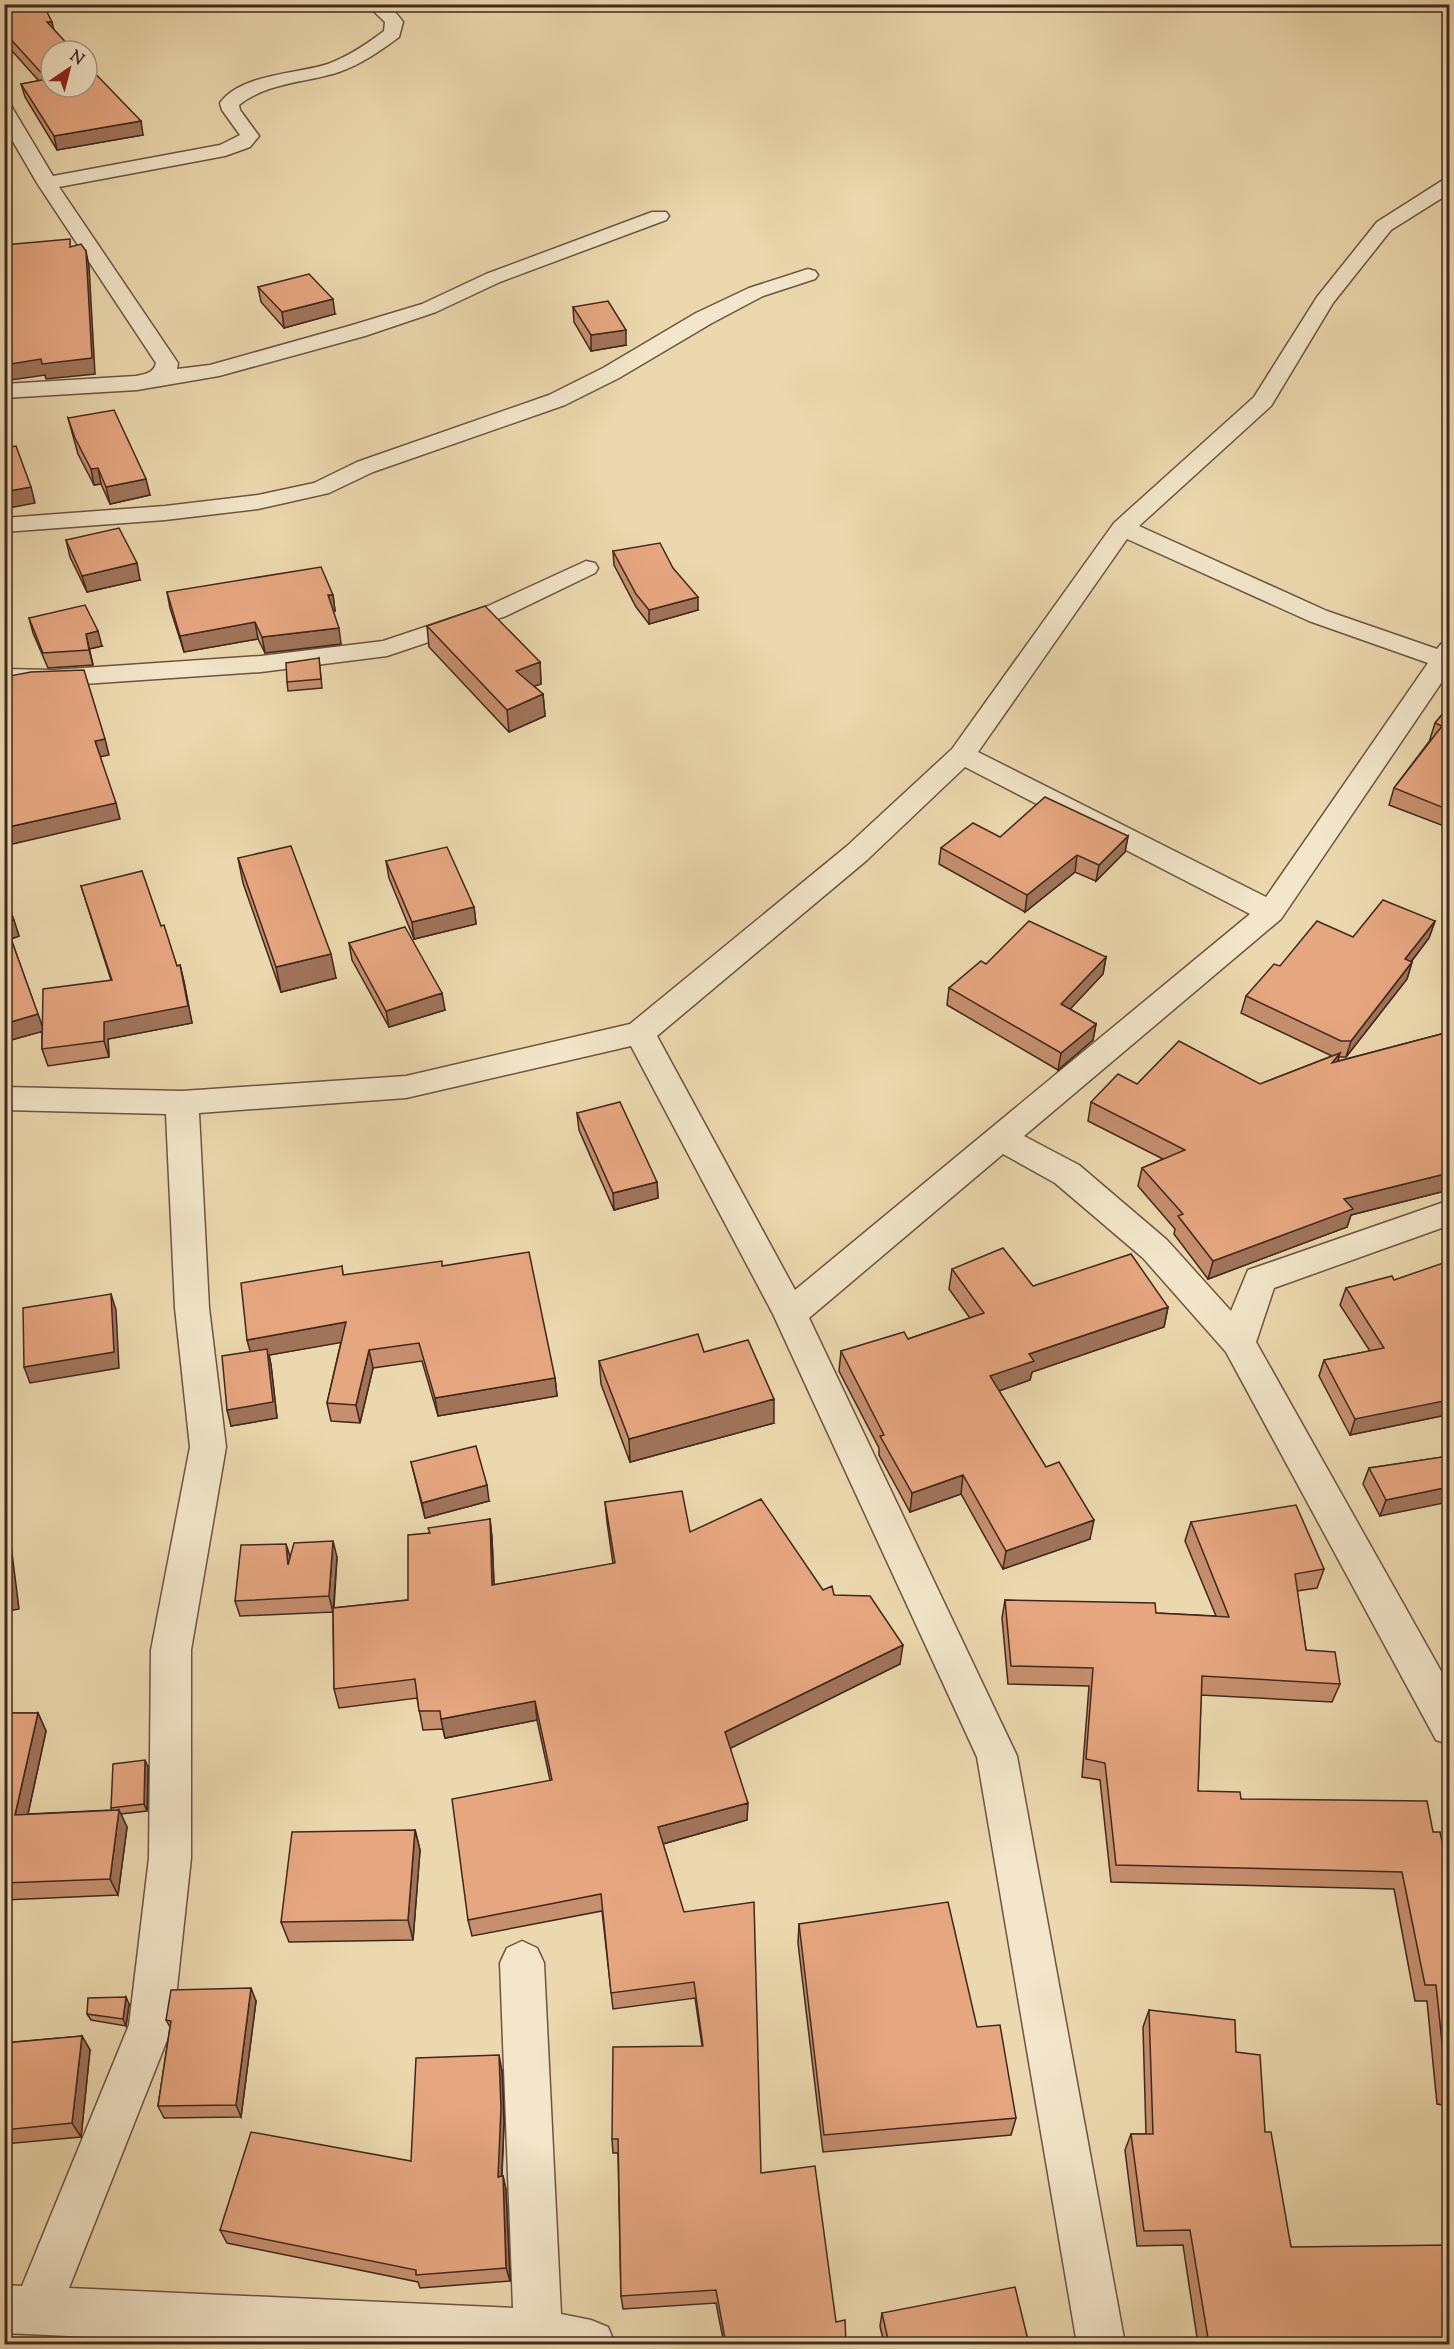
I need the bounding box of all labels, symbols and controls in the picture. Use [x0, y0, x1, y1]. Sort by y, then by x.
north arrow [39, 39, 99, 99]
text: N [64, 46, 88, 72]

